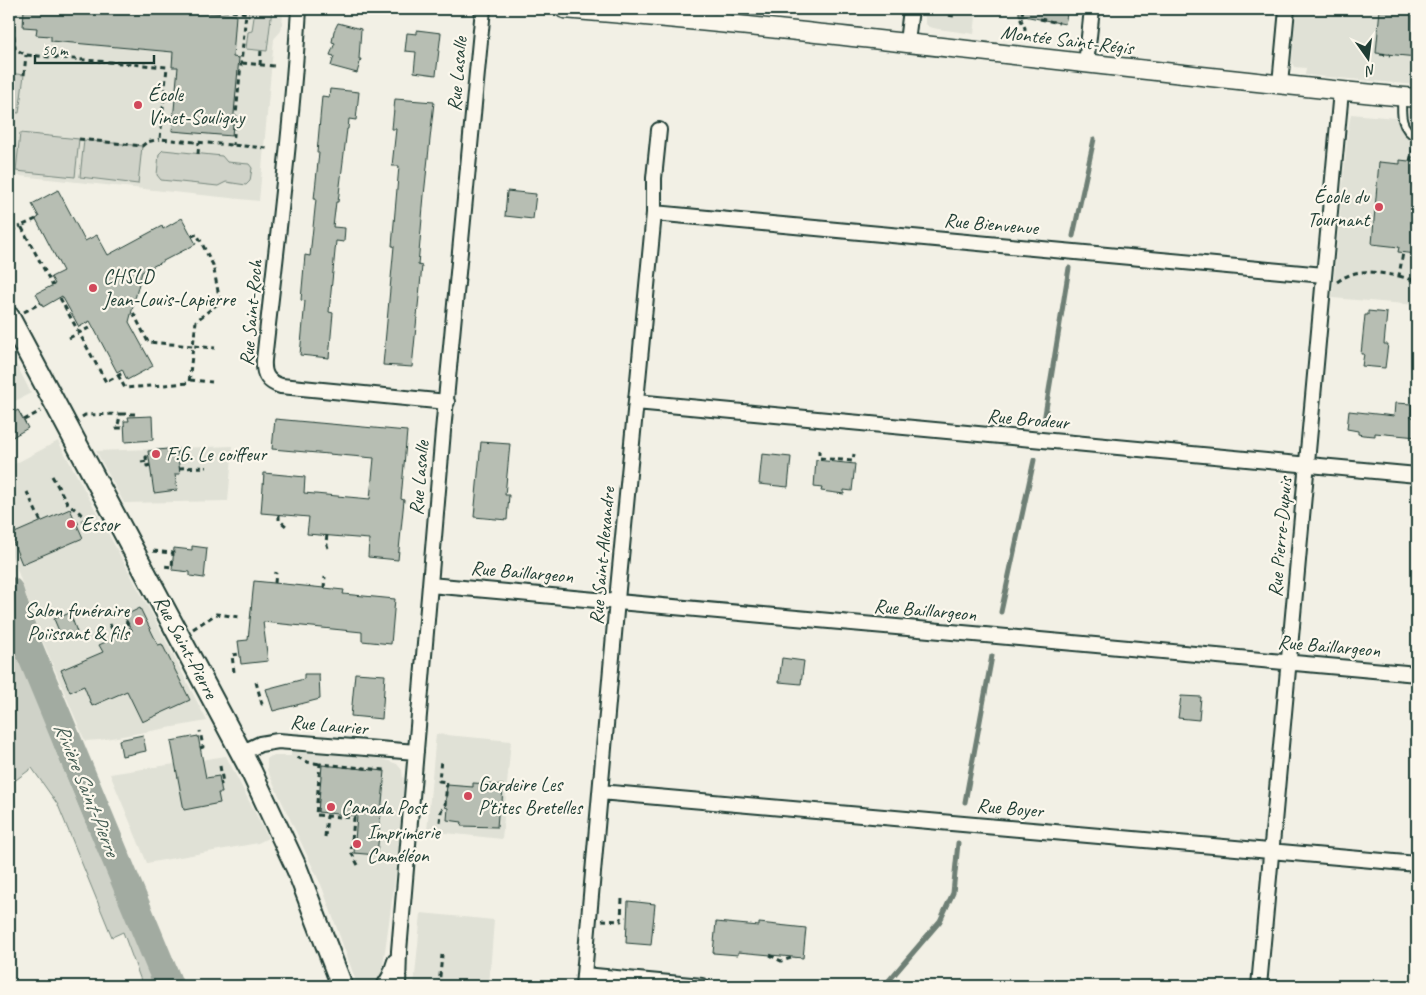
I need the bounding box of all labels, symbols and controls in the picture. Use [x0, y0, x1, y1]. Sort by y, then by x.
street label: Montée Saint-Régis [999, 19, 1137, 61]
scale bar [35, 32, 154, 64]
north arrow [1344, 32, 1394, 82]
street label: Rue Lasalle [441, 34, 473, 112]
text: 50 m [42, 41, 69, 60]
text: N [1363, 61, 1377, 80]
place label: École Vinet-Souligny [148, 82, 246, 130]
marker: École Vinet-Souligny [132, 99, 144, 111]
place label: École du Tournant [1307, 184, 1371, 232]
marker: École du Tournant [1373, 201, 1385, 213]
street label: Rue Bienvenue [943, 207, 1041, 241]
street label: Rue Saint-Roch [234, 258, 268, 367]
place label: CHSLD Jean-Louis-Lapierre [102, 264, 236, 312]
marker: CHSLD Jean-Louis-Lapierre [87, 282, 99, 294]
street label: Rue Brodeur [986, 403, 1072, 435]
street label: Rue Lasalle [403, 438, 435, 516]
place label: F.G. Le coiffeur [166, 442, 268, 467]
marker: F.G. Le coiffeur [150, 448, 162, 460]
street label: Rue Pierre-Dupuis [1262, 474, 1298, 598]
street label: Rue Saint-Alexandre [584, 485, 621, 626]
place label: Essor [81, 512, 121, 537]
marker: Essor [65, 518, 77, 530]
street label: Rue Baillargeon [470, 555, 575, 589]
street label: Rue Saint-Pierre [148, 591, 224, 704]
street label: Rue Baillargeon [873, 593, 978, 627]
place label: Salon funéraire Poiissant & fils [24, 598, 131, 646]
marker: Salon funéraire Poiissant & fils [133, 615, 145, 627]
street label: Rue Baillargeon [1277, 629, 1382, 663]
street label: Rue Laurier [289, 709, 371, 741]
water label: Rivière Saint-Pierre [49, 719, 127, 862]
place label: Gardeire Les P'tites Bretelles [478, 772, 584, 820]
marker: Gardeire Les P'tites Bretelles [462, 790, 474, 802]
street label: Rue Boyer [976, 793, 1046, 824]
place label: Canada Post [341, 795, 429, 820]
marker: Canada Post [325, 801, 337, 813]
place label: Imprimerie Caméléon [367, 820, 441, 868]
marker: Imprimerie Caméléon [351, 838, 363, 850]

